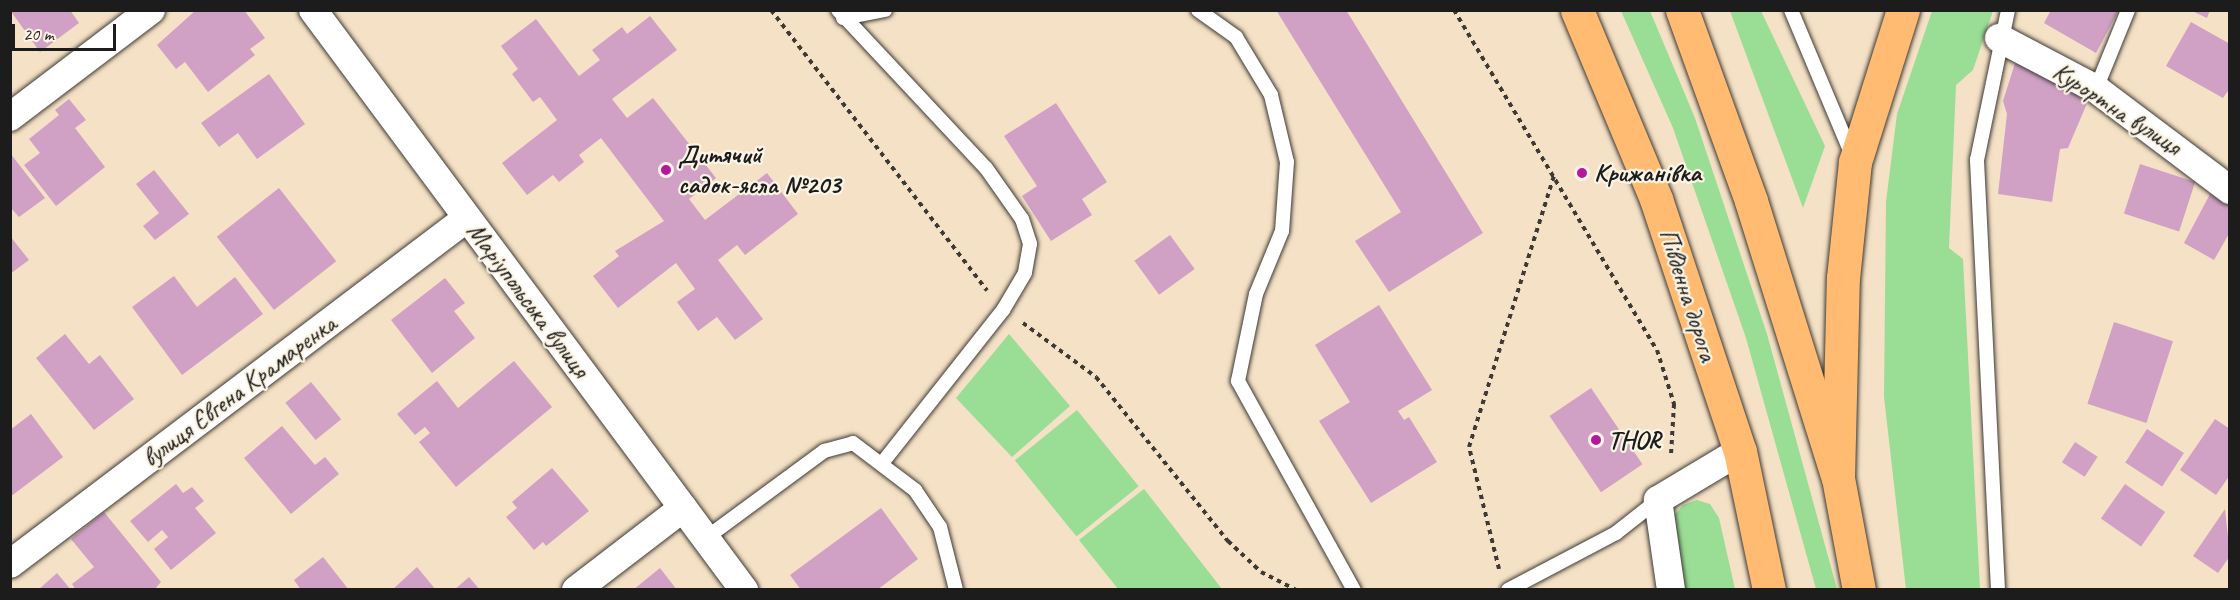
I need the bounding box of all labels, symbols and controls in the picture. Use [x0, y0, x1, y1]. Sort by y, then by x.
scale bar [15, 12, 118, 50]
text: 20 m [23, 23, 54, 45]
street label: Курортна вулиця [2047, 56, 2187, 162]
place label: Дитячий садок-ясла №203 [678, 139, 841, 200]
place label: Крижанівка [1594, 157, 1701, 189]
marker: Дитячий садок-ясла №203 [659, 163, 673, 177]
marker: Крижанівка [1575, 166, 1589, 180]
street label: Маріупольська вулиця [460, 216, 596, 384]
street label: Південна дорога [1652, 224, 1724, 366]
street label: вулиця Євгена Крамаренка [136, 308, 342, 474]
place label: THOR [1608, 424, 1661, 456]
marker: THOR [1589, 433, 1603, 447]

